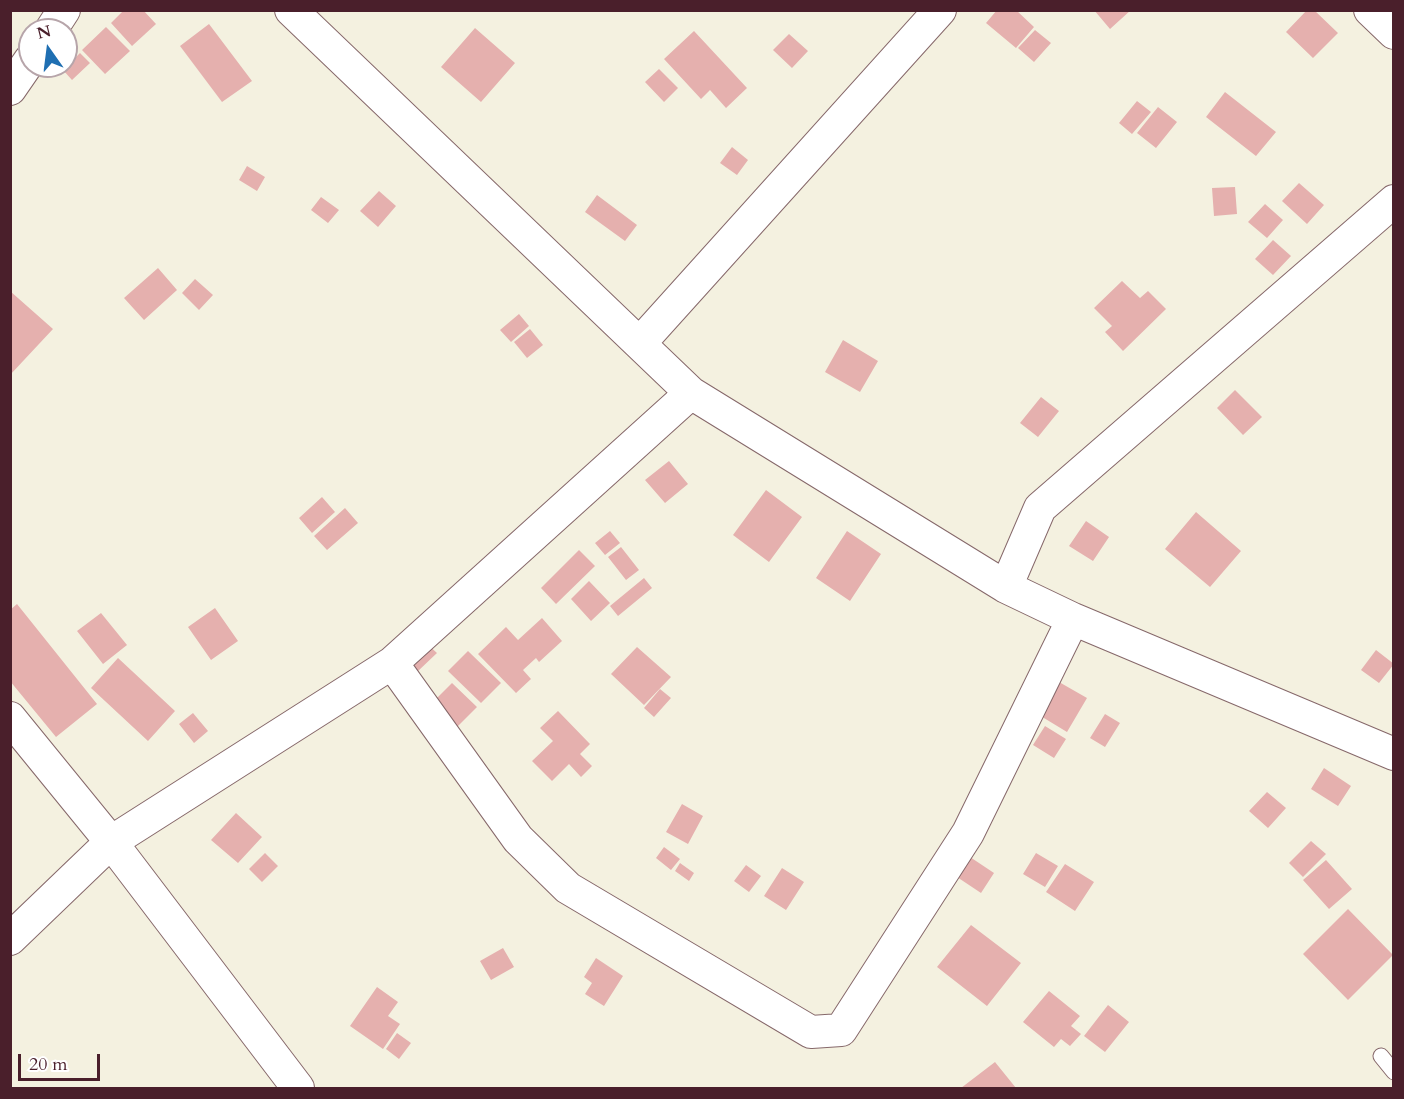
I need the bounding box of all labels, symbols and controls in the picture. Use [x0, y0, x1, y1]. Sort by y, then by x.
north arrow [18, 18, 78, 78]
text: N [35, 20, 54, 45]
scale bar [21, 1042, 104, 1080]
text: 20 m [29, 1052, 68, 1077]

